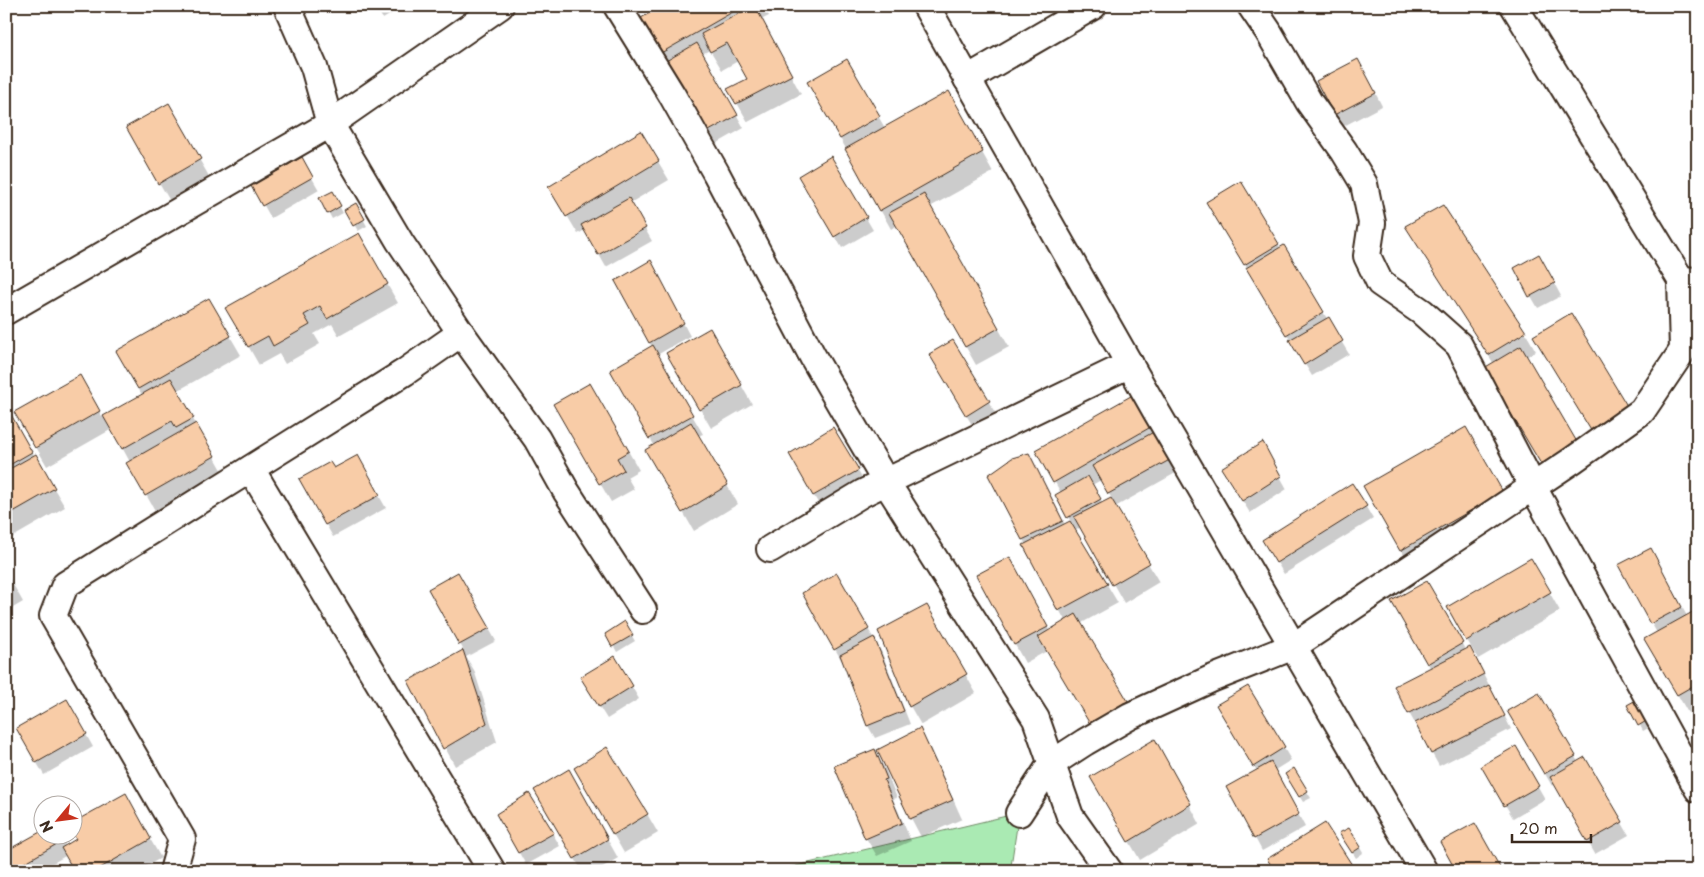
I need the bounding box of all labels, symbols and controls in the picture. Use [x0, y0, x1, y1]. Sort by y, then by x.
north arrow [32, 794, 82, 844]
scale bar [1512, 812, 1590, 844]
text: 20 m [1519, 816, 1558, 839]
text: N [34, 817, 58, 836]

